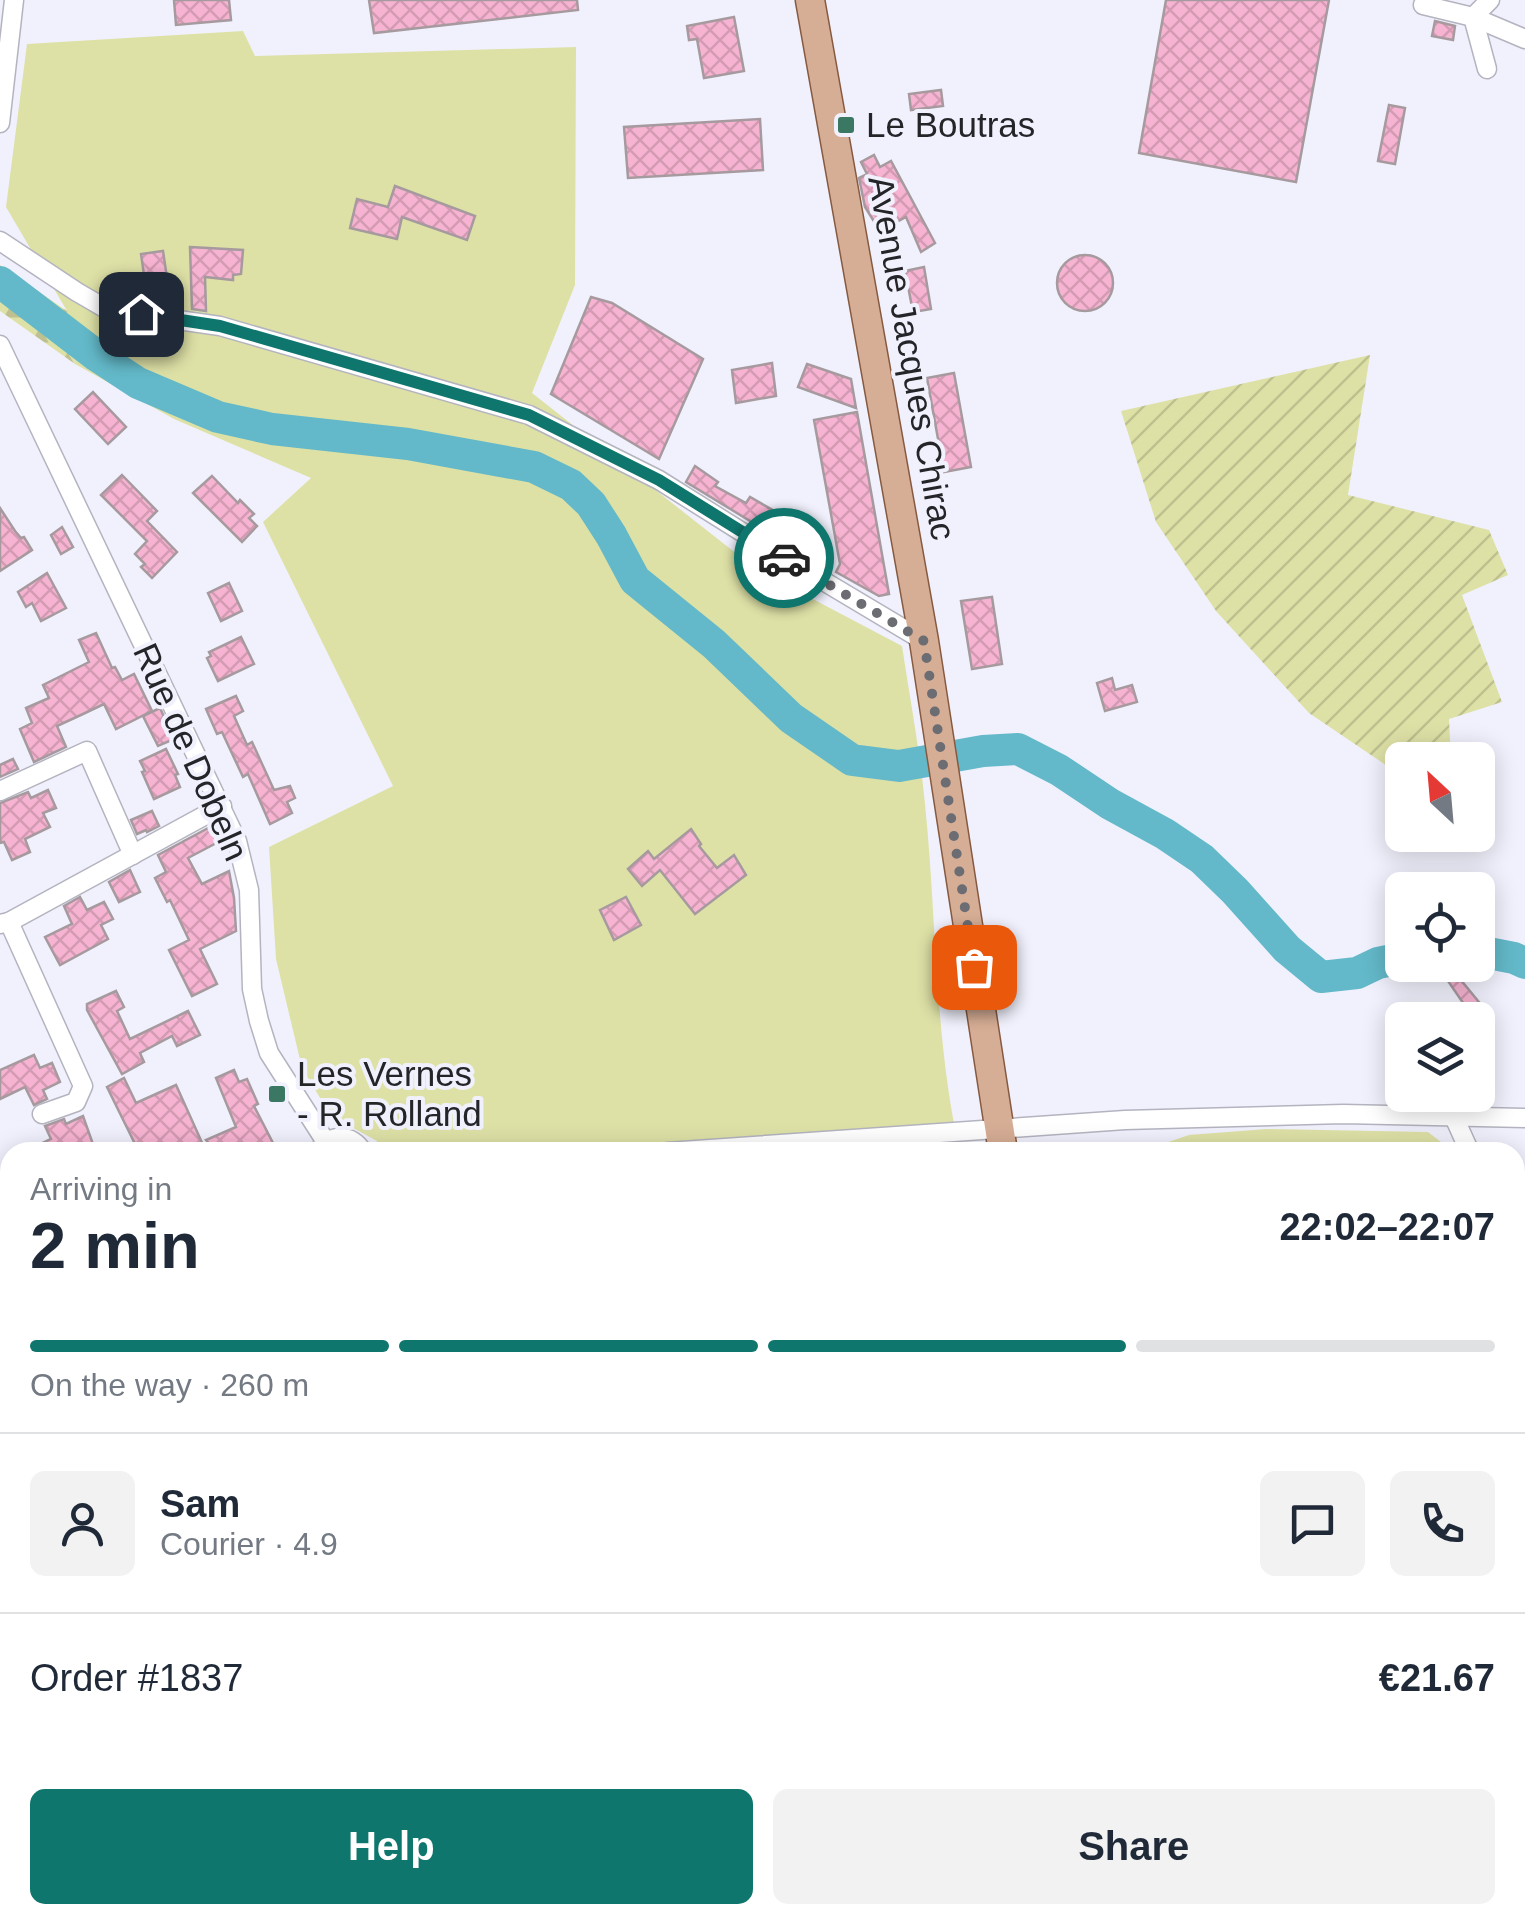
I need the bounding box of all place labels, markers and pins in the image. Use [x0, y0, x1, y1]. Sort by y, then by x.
place label: Le Boutras [866, 105, 1035, 144]
marker: Le Boutras [835, 114, 857, 136]
pin [99, 272, 184, 357]
pin [932, 925, 1017, 1010]
place label: Les Vernes - R. Rolland [297, 1054, 482, 1133]
marker: Les Vernes - R. Rolland [266, 1083, 288, 1105]

